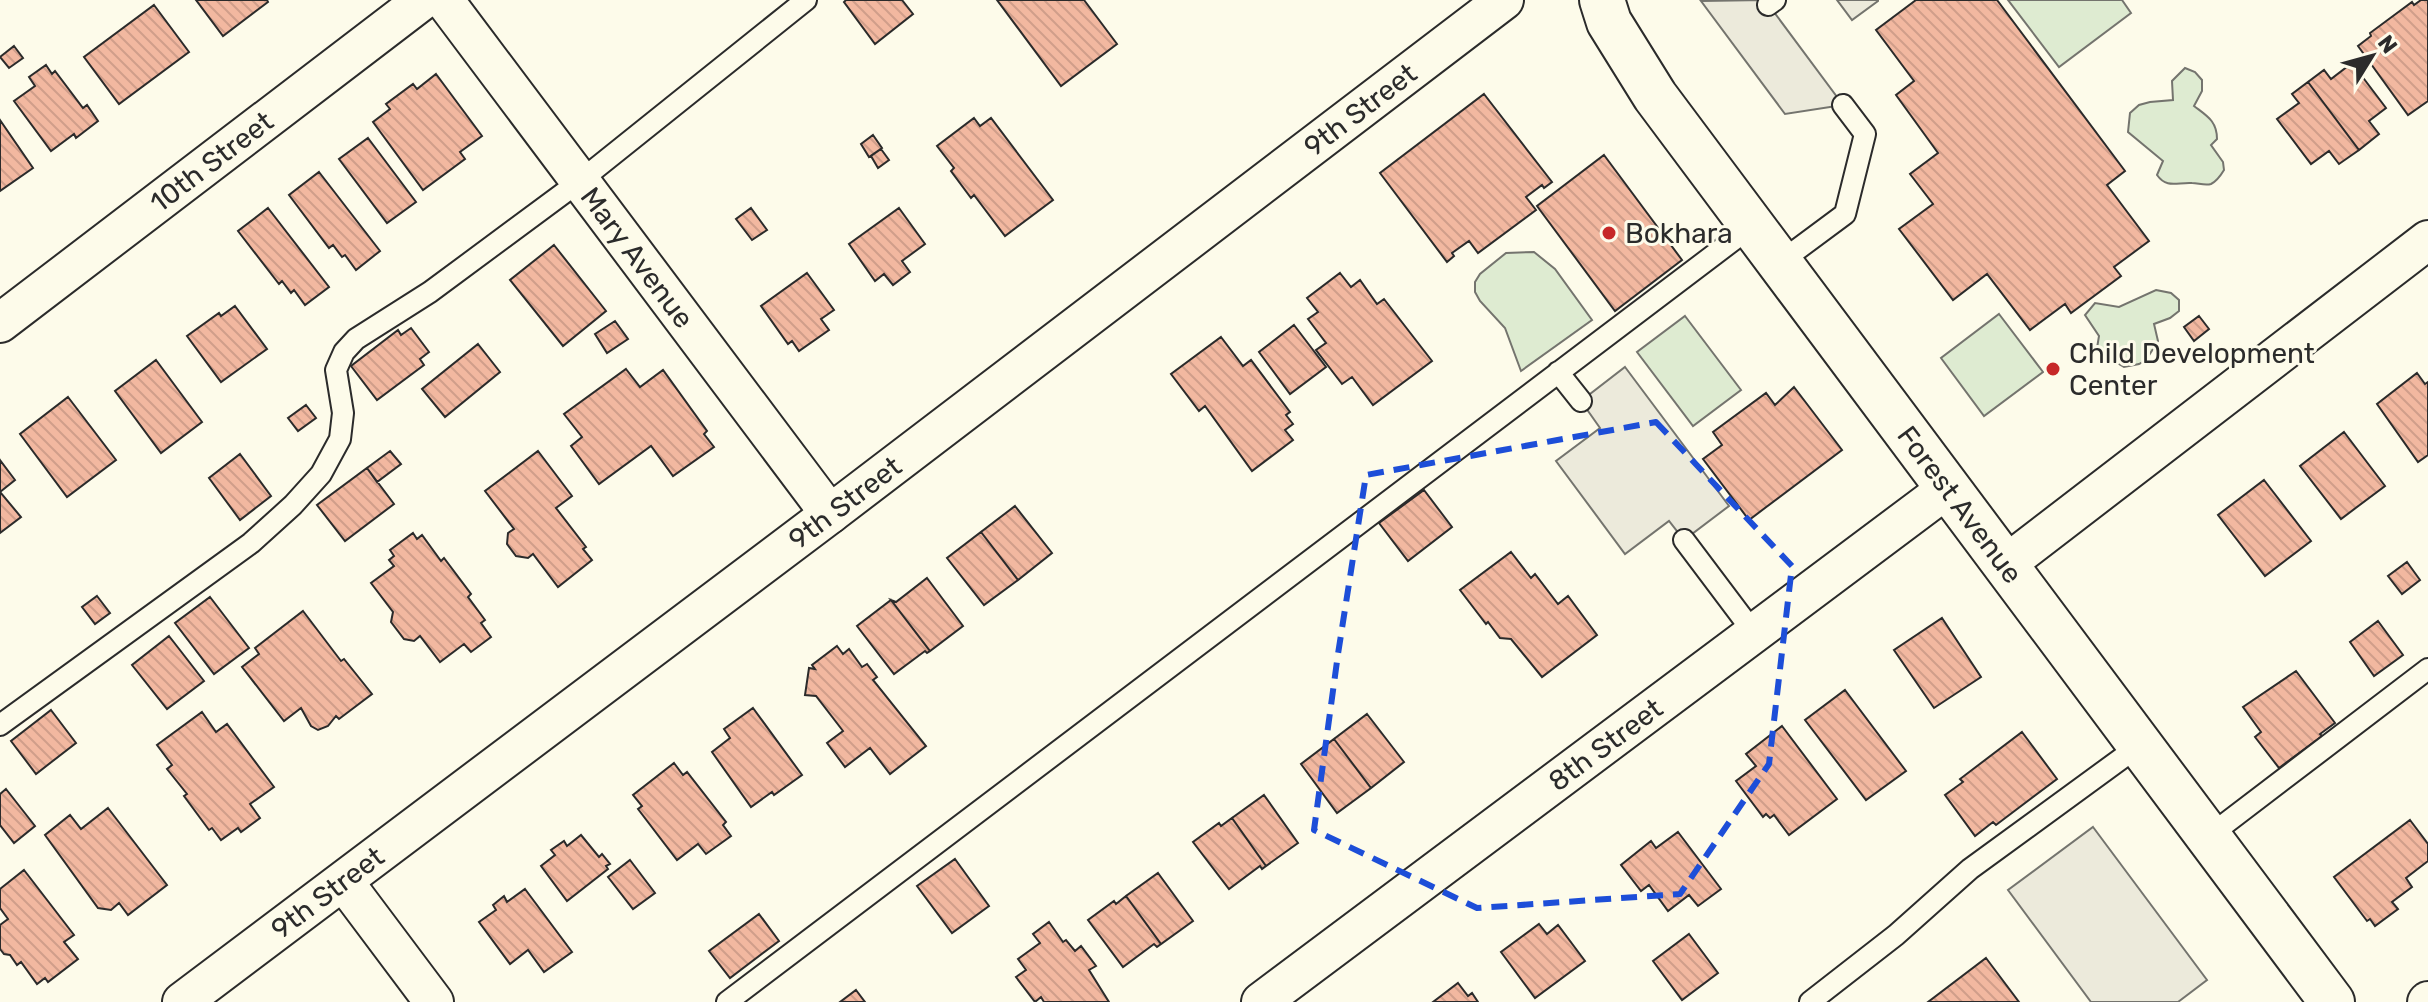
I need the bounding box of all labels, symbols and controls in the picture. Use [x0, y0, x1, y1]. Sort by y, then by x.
north arrow [2332, 16, 2412, 96]
text: N [2372, 30, 2403, 59]
street label: 9th Street [1298, 56, 1423, 163]
street label: 10th Street [144, 104, 279, 219]
street label: Mary Avenue [574, 181, 701, 334]
place label: Bokhara [1625, 217, 1733, 250]
marker: Bokhara [1600, 224, 1618, 242]
place label: Child Development Center [2069, 337, 2315, 402]
marker: Child Development Center [2044, 360, 2062, 378]
street label: Forest Avenue [1891, 419, 2030, 589]
street label: 9th Street [782, 449, 908, 556]
street label: 8th Street [1542, 691, 1669, 798]
street label: 9th Street [265, 839, 390, 946]

